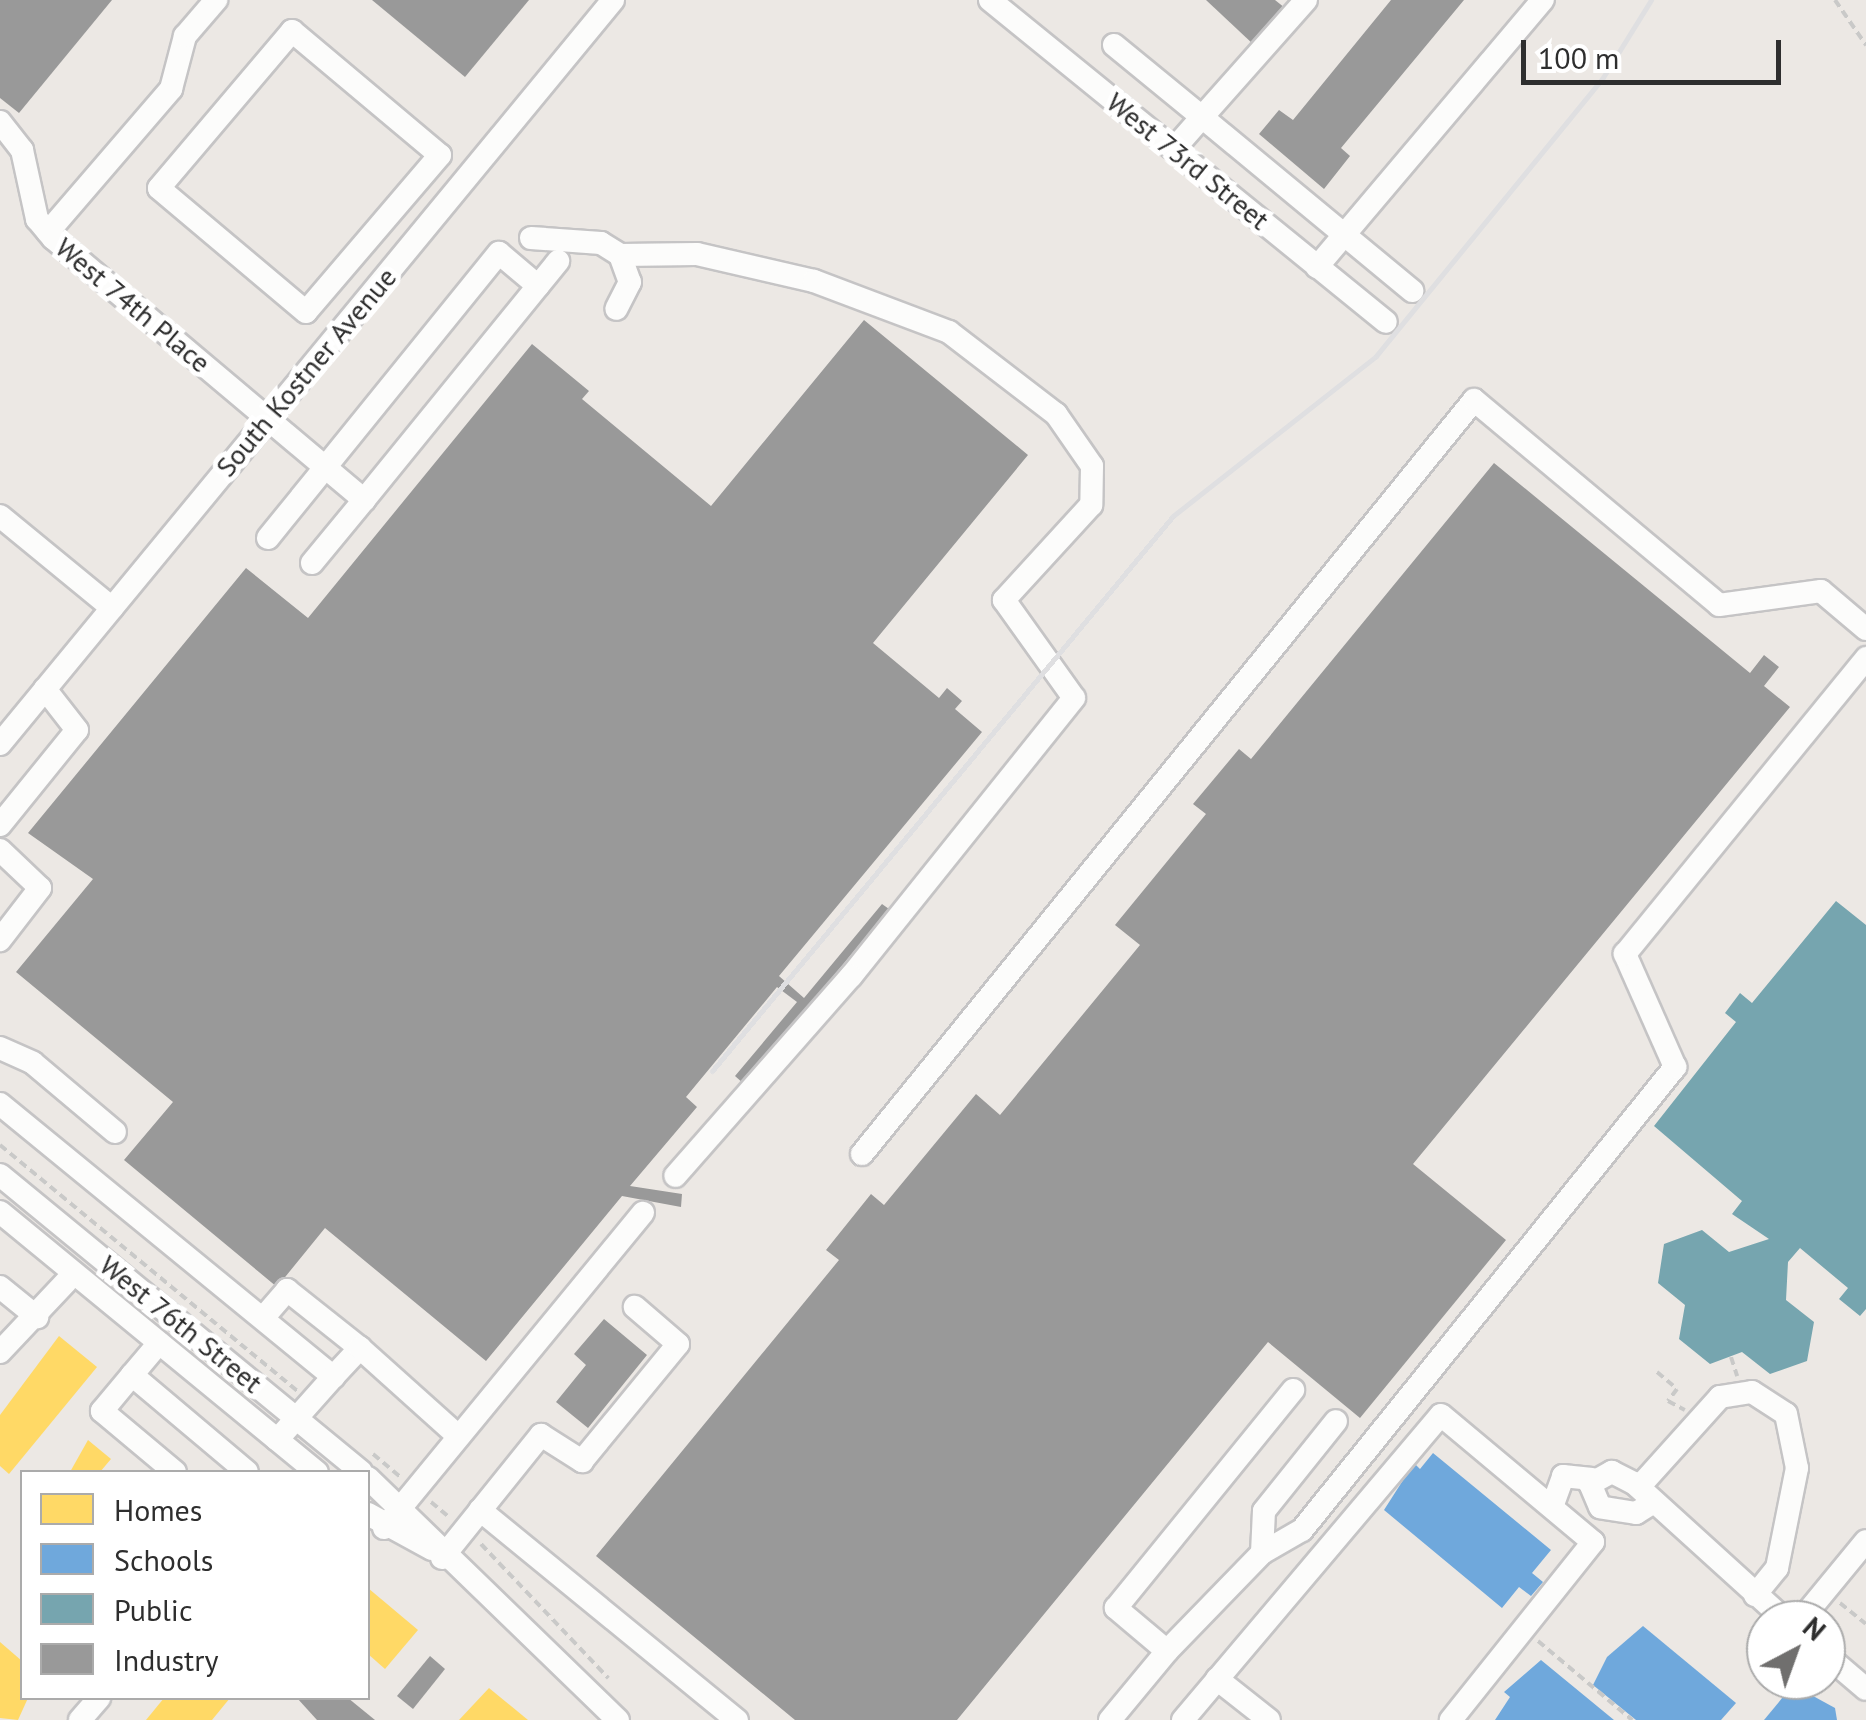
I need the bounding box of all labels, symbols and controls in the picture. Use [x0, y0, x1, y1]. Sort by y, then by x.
scale bar [1526, 20, 1786, 82]
text: 100 m [1538, 38, 1619, 77]
street label: West 73rd Street [1100, 85, 1276, 237]
street label: West 74th Place [49, 231, 217, 379]
street label: South Kostner Avenue [209, 260, 403, 484]
street label: West 76th Street [93, 1248, 269, 1400]
legend [20, 1470, 370, 1700]
text: Homes [114, 1490, 202, 1529]
text: Schools [114, 1540, 213, 1579]
text: Public [114, 1590, 192, 1629]
north arrow [1746, 1600, 1846, 1700]
text: N [1796, 1608, 1834, 1648]
text: Industry [114, 1640, 218, 1679]

